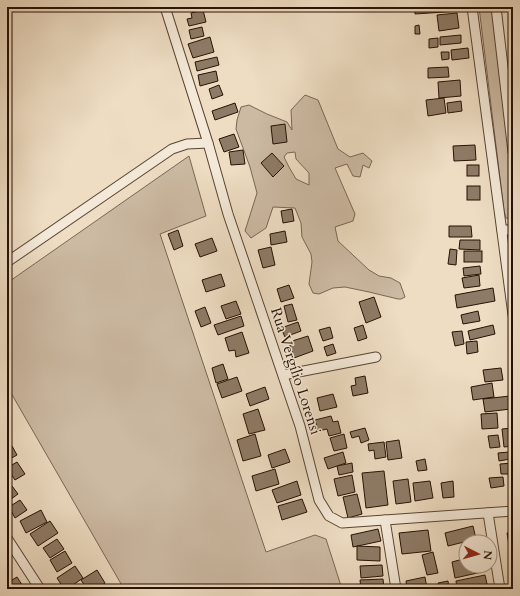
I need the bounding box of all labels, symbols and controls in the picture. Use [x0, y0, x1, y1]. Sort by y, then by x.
street label: Rua Vergílio Lorensi [266, 305, 326, 437]
north arrow [458, 534, 498, 574]
text: N [479, 549, 495, 561]

